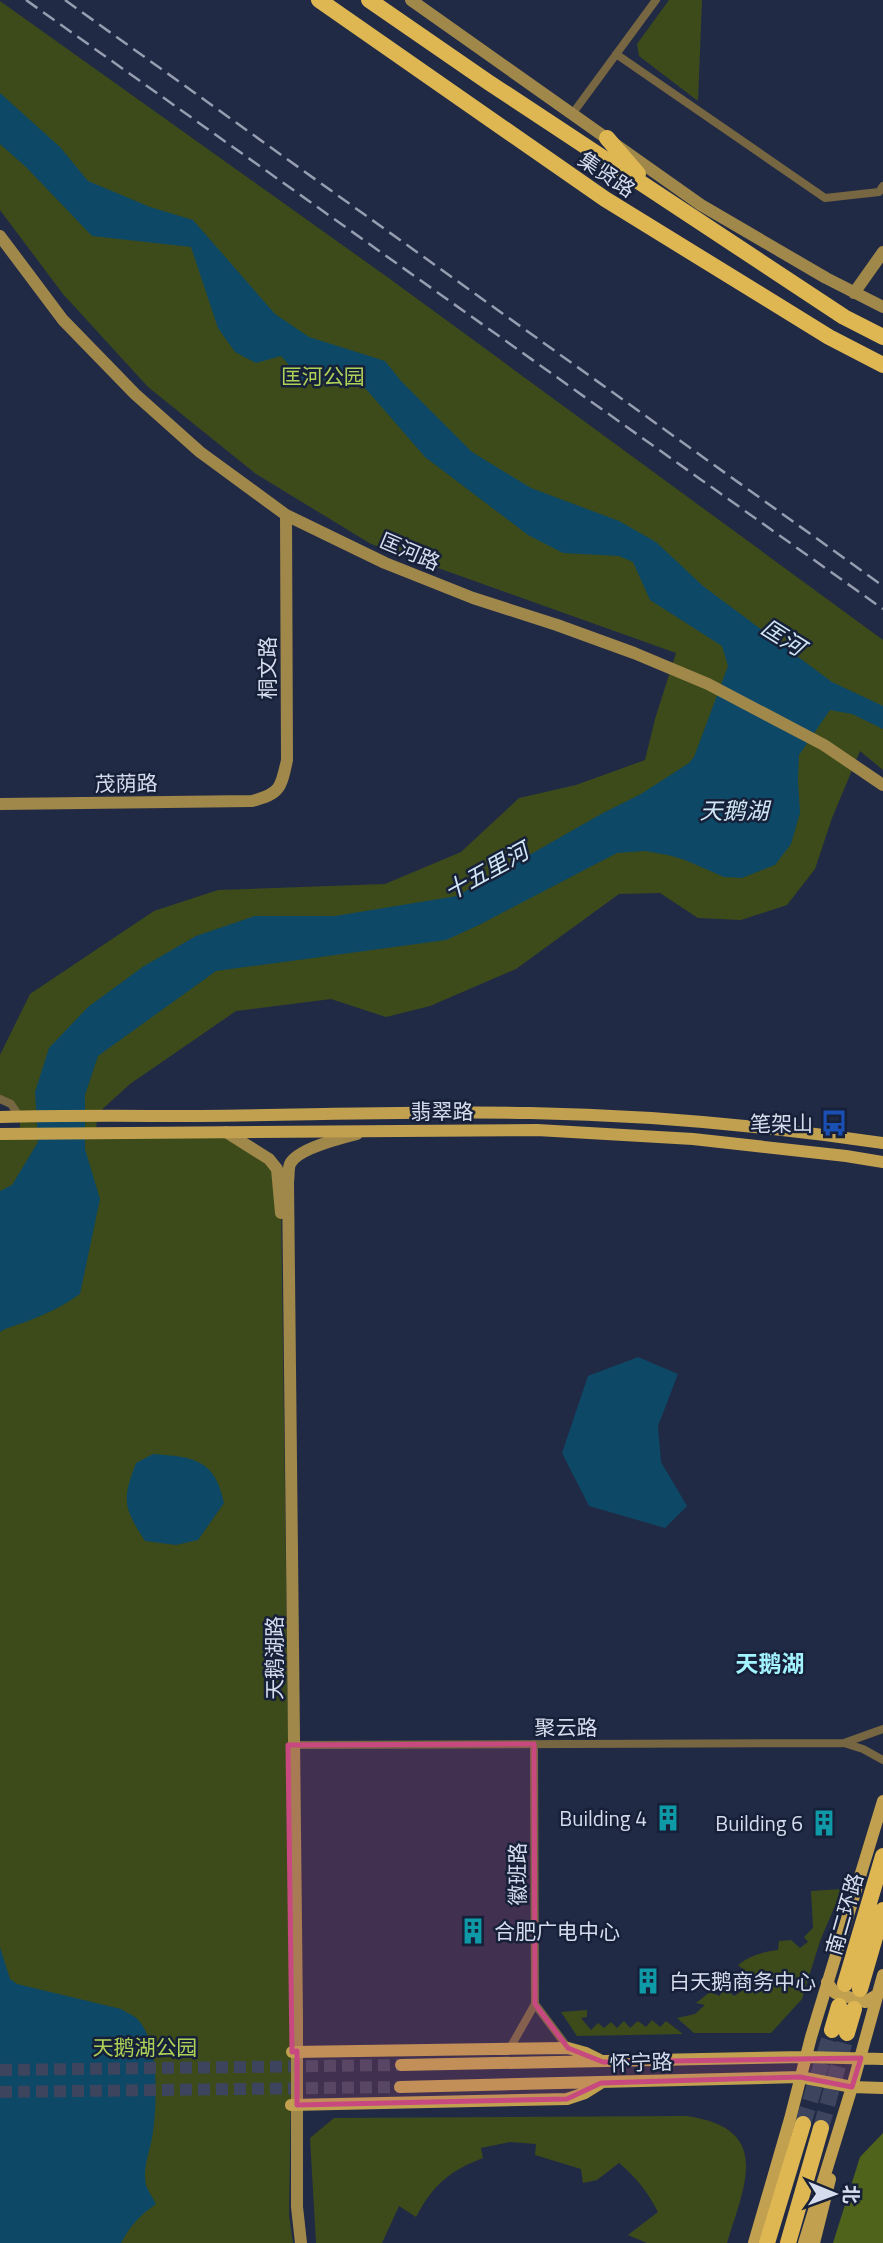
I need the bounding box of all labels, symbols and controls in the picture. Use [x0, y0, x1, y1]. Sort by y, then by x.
street label: 集贤路 [572, 143, 642, 205]
park label: 匡河公园 [281, 360, 365, 392]
street label: 匡河路 [375, 524, 445, 578]
water label: 匡河 [754, 610, 815, 666]
street label: 桐文路 [251, 637, 283, 700]
street label: 茂荫路 [94, 766, 158, 800]
water label: 天鹅湖 [700, 793, 772, 828]
water label: 十五里河 [437, 831, 538, 909]
street label: 翡翠路 [411, 1095, 474, 1127]
place label: 笔架山 [750, 1107, 813, 1139]
bus stop icon: 笔架山 [819, 1108, 849, 1138]
street label: 天鹅湖路 [258, 1616, 290, 1700]
district label: 天鹅湖 [736, 1646, 805, 1681]
street label: 聚云路 [535, 1711, 598, 1743]
place label: Building 4 [559, 1802, 647, 1834]
building icon: Building 4 [653, 1803, 683, 1833]
place label: Building 6 [715, 1807, 803, 1839]
building icon: Building 6 [809, 1808, 839, 1838]
street label: 徽班路 [501, 1843, 533, 1906]
street label: 南二环路 [817, 1869, 871, 1959]
place label: 合肥广电中心 [494, 1915, 620, 1947]
building icon: 合肥广电中心 [458, 1916, 488, 1946]
place label: 白天鹅商务中心 [669, 1965, 816, 1997]
building icon: 白天鹅商务中心 [633, 1966, 663, 1996]
park label: 天鹅湖公园 [93, 2031, 198, 2063]
street label: 怀宁路 [609, 2045, 673, 2079]
north arrow [799, 2159, 869, 2229]
text: 北 [837, 2185, 866, 2204]

